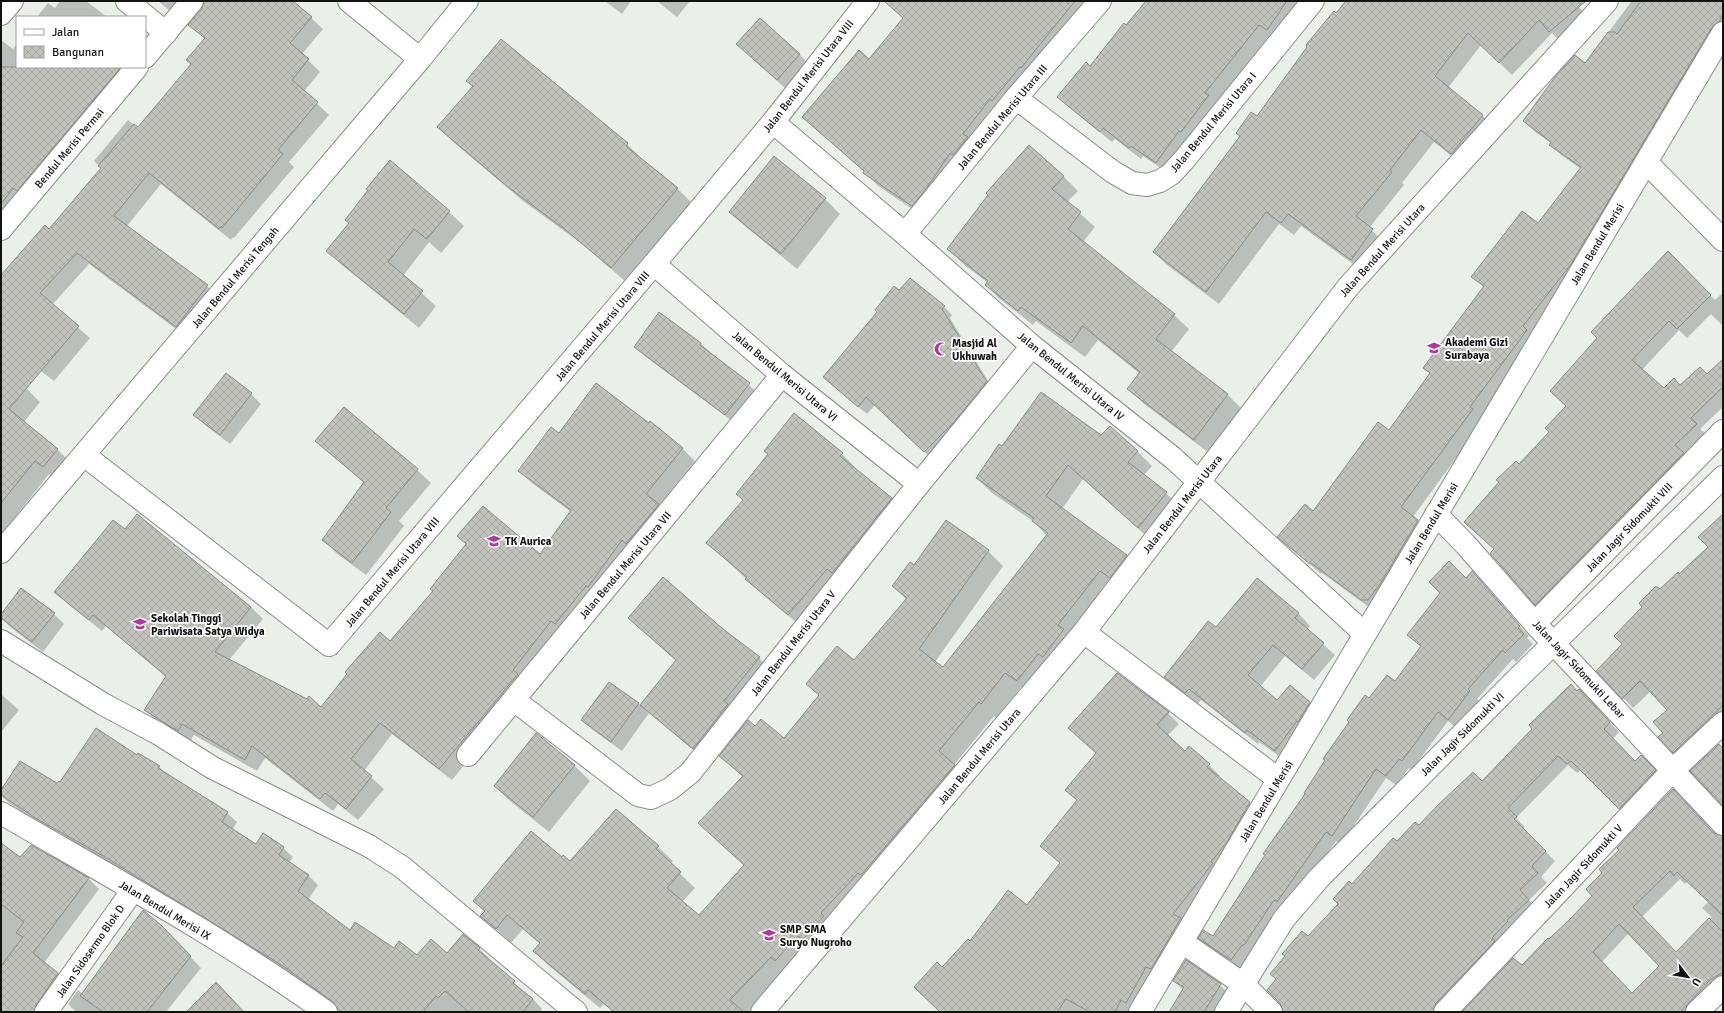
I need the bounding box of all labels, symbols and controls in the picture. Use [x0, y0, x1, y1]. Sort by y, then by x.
legend [16, 16, 146, 68]
street label: Jalan Bendul Merisi Utara VIII [760, 17, 857, 135]
text: Jalan [52, 25, 79, 40]
text: Bangunan [52, 45, 104, 60]
street label: Jalan Bendul Merisi Utara III [955, 62, 1050, 173]
street label: Jalan Bendul Merisi Utara I [1168, 70, 1259, 175]
street label: Bendul Merisi Permai [32, 106, 107, 191]
street label: Jalan Bendul Merisi Utara [1337, 201, 1428, 300]
street label: Jalan Bendul Merisi [1568, 201, 1627, 287]
street label: Jalan Bendul Merisi Tengah [189, 224, 282, 331]
street label: Jalan Bendul Merisi Utara VIII [552, 269, 652, 384]
street label: Jalan Bendul Merisi Utara VI [729, 329, 840, 424]
street label: Jalan Bendul Merisi Utara IV [1015, 329, 1127, 424]
place label: Akademi Gizi Surabaya [1445, 336, 1508, 362]
place label: Masjid Al Ukhuwah [952, 337, 998, 363]
school or university icon: Akademi Gizi Surabaya [1426, 340, 1442, 356]
mosque icon: Masjid Al Ukhuwah [933, 341, 949, 357]
street label: Jalan Bendul Merisi Utara [1140, 452, 1225, 556]
street label: Jalan Bendul Merisi [1402, 480, 1461, 566]
street label: Jalan Jagir Sidomukti VIII [1583, 480, 1675, 575]
street label: Jalan Bendul Merisi Utara VII [577, 509, 674, 622]
street label: Jalan Bendul Merisi Utara VIII [342, 515, 442, 630]
school or university icon: TK Aurica [486, 533, 502, 549]
place label: TK Aurica [505, 535, 552, 548]
street label: Jalan Bendul Merisi Utara V [748, 588, 839, 699]
place label: Sekolah Tinggi Pariwisata Satya Widya [151, 612, 265, 638]
school or university icon: Sekolah Tinggi Pariwisata Satya Widya [132, 616, 148, 632]
street label: Jalan Jagir Sidomukti Lebar [1530, 618, 1628, 721]
street label: Jalan Jagir Sidomukti VI [1418, 690, 1507, 779]
street label: Jalan Bendul Merisi Utara [935, 705, 1024, 807]
street label: Jalan Bendul Merisi [1237, 758, 1296, 844]
street label: Jalan Jagir Sidomukti V [1541, 821, 1626, 911]
street label: Jalan Bendul Merisi IX [117, 878, 213, 943]
street label: Jalan Sidosermo Blok D [54, 903, 127, 1000]
place label: SMP SMA Suryo Nugroho [780, 923, 852, 949]
school or university icon: SMP SMA Suryo Nugroho [761, 927, 777, 943]
north arrow [1668, 957, 1708, 997]
text: U [1689, 975, 1704, 988]

